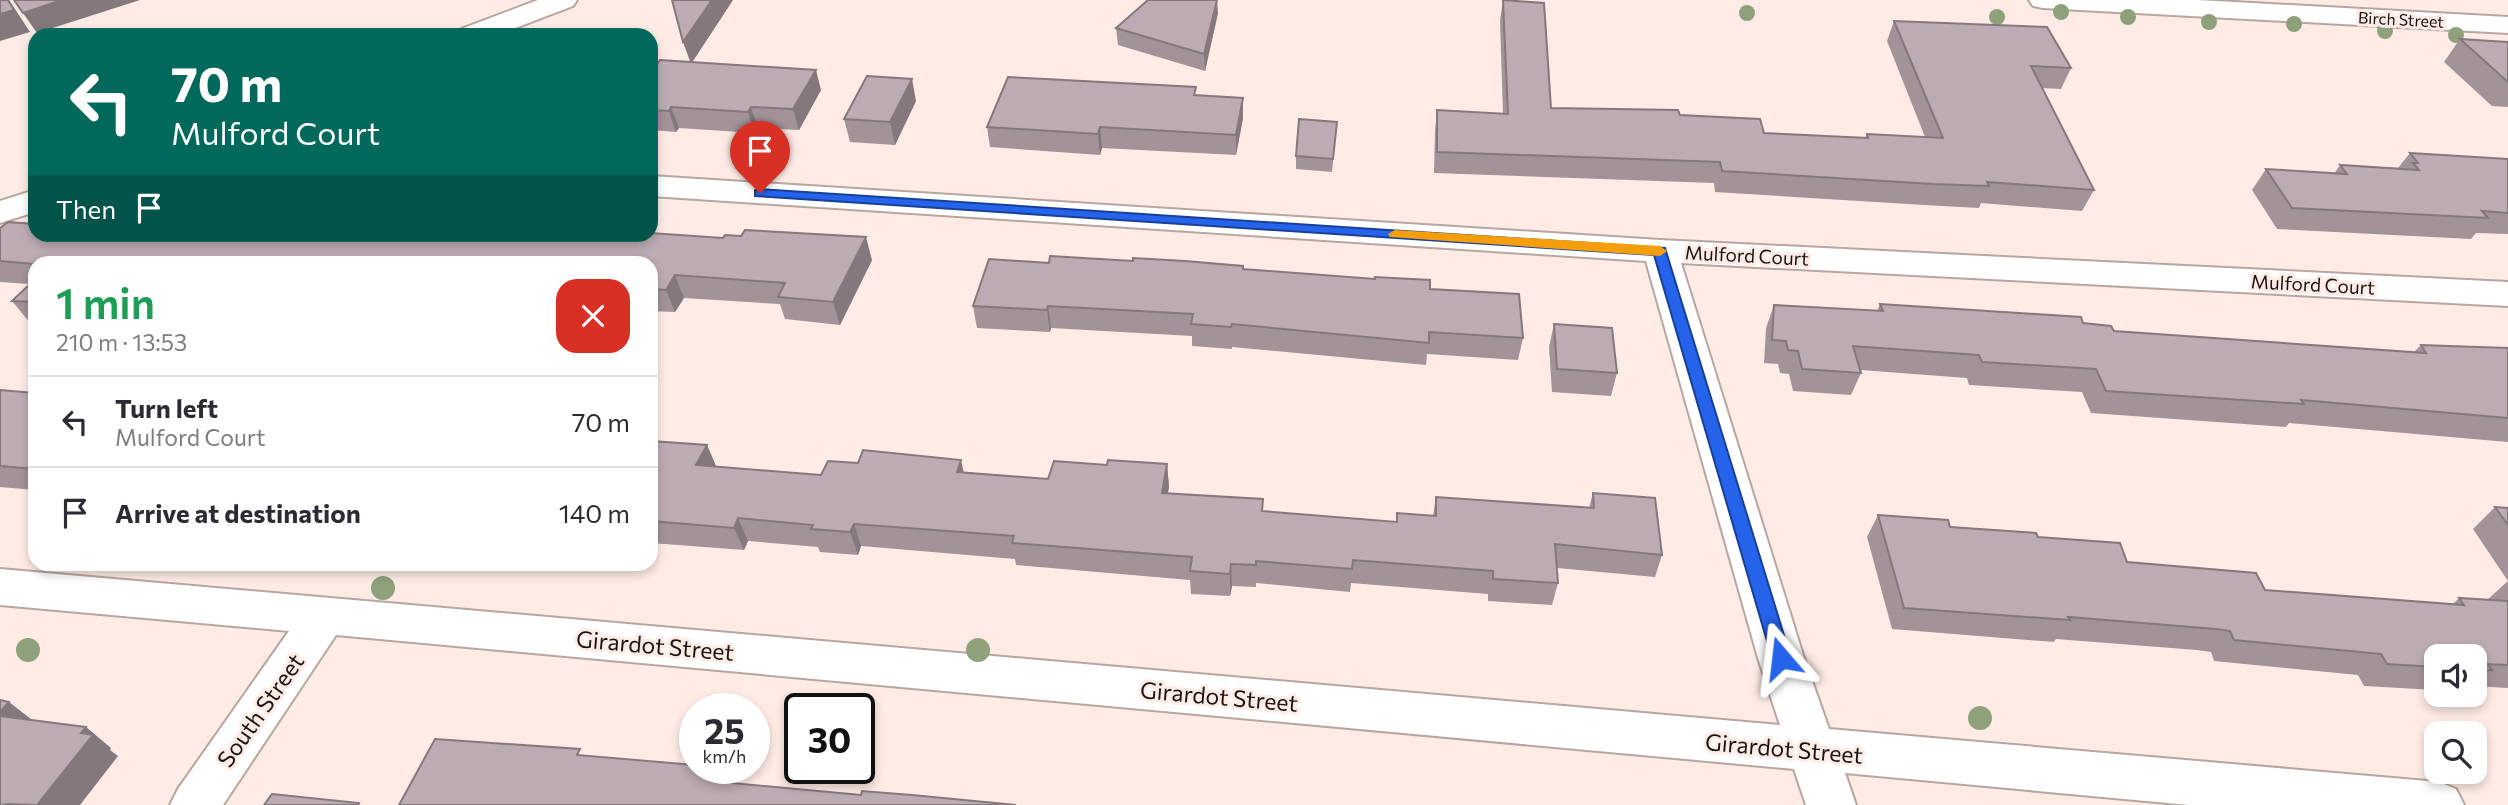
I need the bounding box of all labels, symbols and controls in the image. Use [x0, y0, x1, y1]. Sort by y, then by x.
street label: Birch Street [2358, 7, 2445, 31]
text: 70 m [171, 52, 282, 112]
icon: left [56, 56, 147, 147]
text: Mulford Court [171, 112, 380, 152]
pin [730, 121, 790, 193]
icon: arrive [741, 132, 779, 170]
icon: arrive [130, 189, 168, 227]
text: Then [56, 193, 116, 224]
street label: Mulford Court [1684, 240, 1810, 270]
street label: Mulford Court [2250, 269, 2376, 299]
text: 1 min [56, 276, 155, 328]
button: close [556, 279, 630, 353]
text: 210 m · 13:53 [56, 328, 187, 356]
text: Turn left [115, 392, 218, 423]
icon: left [56, 403, 94, 441]
text: 70 m [572, 406, 630, 437]
text: Mulford Court [115, 423, 265, 451]
icon: arrive [56, 494, 94, 532]
text: Arrive at destination [115, 497, 361, 528]
text: 140 m [559, 497, 630, 528]
position arrow [1744, 621, 1818, 695]
street label: Girardot Street [575, 624, 735, 666]
map controls [2424, 644, 2487, 784]
button: sound [2424, 644, 2487, 707]
street label: South Street [211, 648, 309, 772]
street label: Girardot Street [1139, 675, 1299, 717]
speed limit sign: 30 [784, 693, 875, 784]
text: 25 [704, 708, 745, 751]
button: search [2424, 721, 2487, 784]
street label: Girardot Street [1704, 727, 1864, 769]
text: km/h [703, 745, 746, 767]

